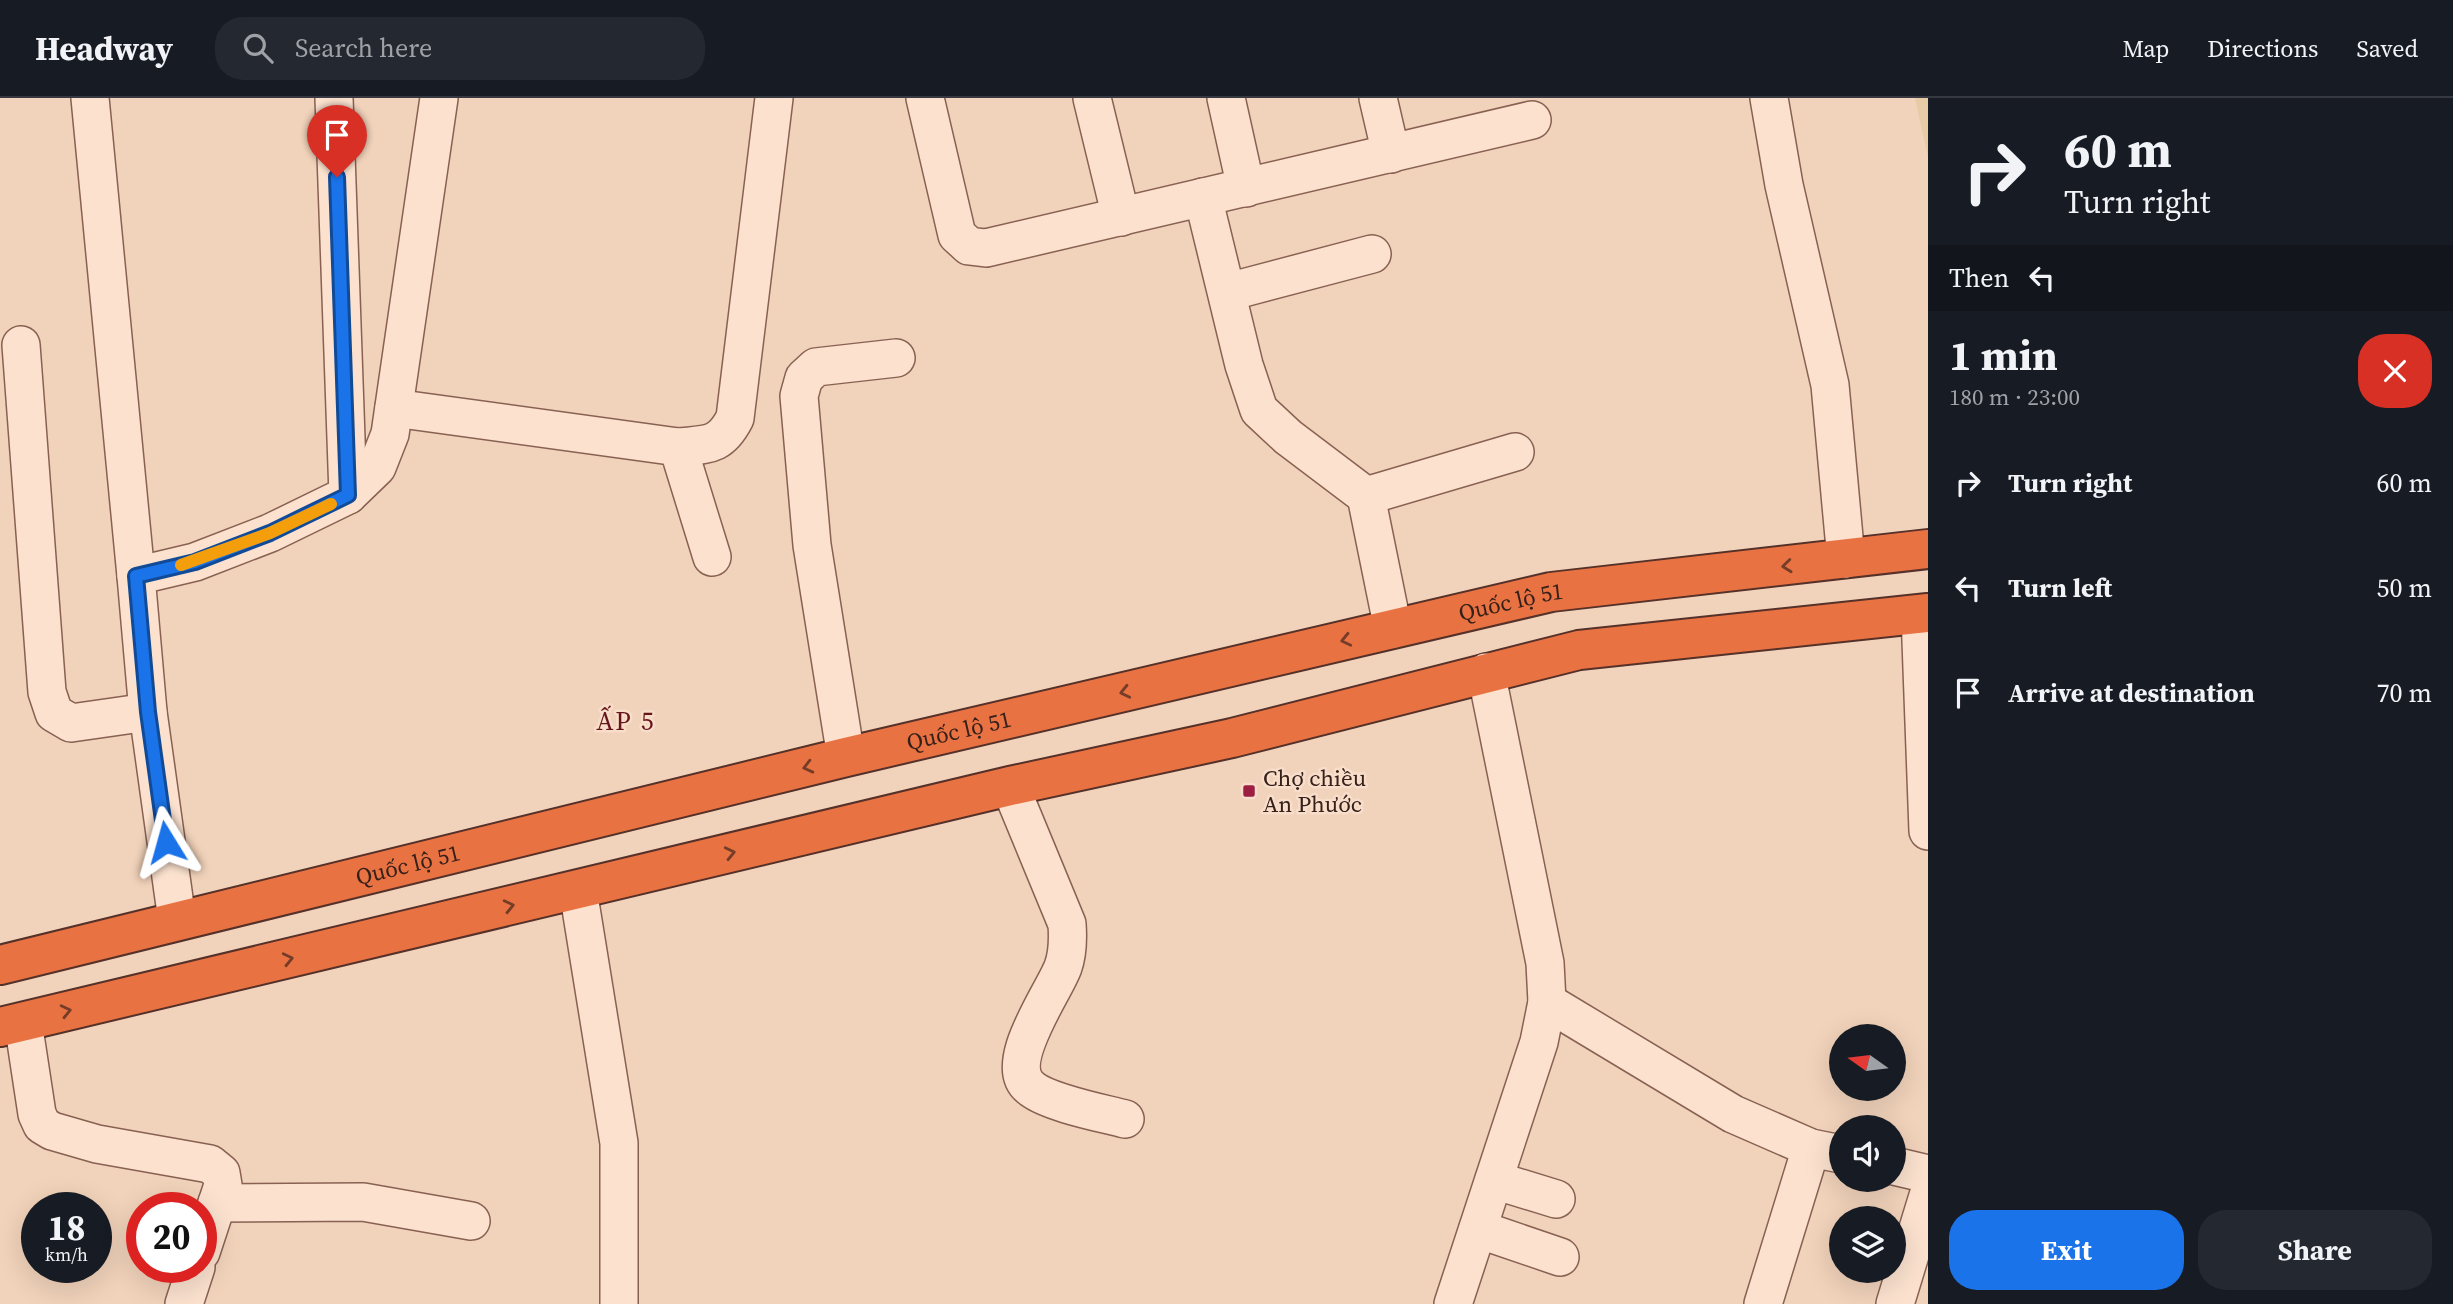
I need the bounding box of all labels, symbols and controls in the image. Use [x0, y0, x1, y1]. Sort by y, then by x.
search box [215, 17, 705, 80]
text: Headway [35, 26, 173, 71]
icon: search [239, 29, 277, 67]
text: Search here [295, 30, 432, 66]
text: Map [2122, 32, 2169, 65]
text: Directions [2207, 32, 2318, 65]
text: Saved [2356, 32, 2418, 65]
pin [307, 105, 367, 177]
icon: arrive [318, 116, 356, 154]
text: 60 m [2064, 116, 2172, 183]
icon: right [1949, 126, 2040, 217]
text: Turn right [2064, 180, 2210, 224]
icon: left [2023, 259, 2061, 297]
text: Then [1949, 260, 2009, 296]
text: 1 min [1949, 326, 2058, 384]
button: close [2358, 334, 2432, 408]
text: 180 m · 23:00 [1949, 381, 2080, 413]
icon: right [1949, 464, 1987, 502]
text: Turn right [2008, 465, 2132, 501]
text: 60 m [2377, 465, 2432, 501]
one-way arrow [1781, 558, 1793, 573]
icon: left [1949, 569, 1987, 607]
text: Turn left [2008, 570, 2112, 606]
text: 50 m [2377, 570, 2432, 606]
street label: Quốc lộ 51 [1455, 575, 1565, 629]
one-way arrow [1340, 632, 1352, 646]
icon: arrive [1949, 674, 1987, 712]
text: Arrive at destination [2008, 675, 2255, 711]
text: 70 m [2377, 675, 2432, 711]
one-way arrow [1119, 684, 1131, 698]
district label: ẤP 5 [596, 703, 656, 739]
street label: Quốc lộ 51 [903, 703, 1014, 758]
one-way arrow [802, 759, 814, 773]
place label: Chợ chiều An Phước [1263, 762, 1366, 820]
marker: Chợ chiều An Phước [1241, 783, 1257, 799]
position arrow [129, 805, 203, 879]
street label: Quốc lộ 51 [352, 836, 463, 893]
one-way arrow [724, 847, 736, 861]
one-way arrow [503, 900, 515, 914]
one-way arrow [282, 953, 294, 967]
one-way arrow [60, 1005, 72, 1019]
north arrow [1829, 1024, 1906, 1101]
map controls [1829, 1024, 1906, 1283]
button: sound [1829, 1115, 1906, 1192]
speed limit sign: 20 [126, 1192, 217, 1283]
text: 18 [48, 1204, 85, 1252]
button: layers [1829, 1206, 1906, 1283]
button: Exit [1949, 1210, 2184, 1290]
button: Share [2198, 1210, 2432, 1290]
text: km/h [45, 1242, 88, 1267]

